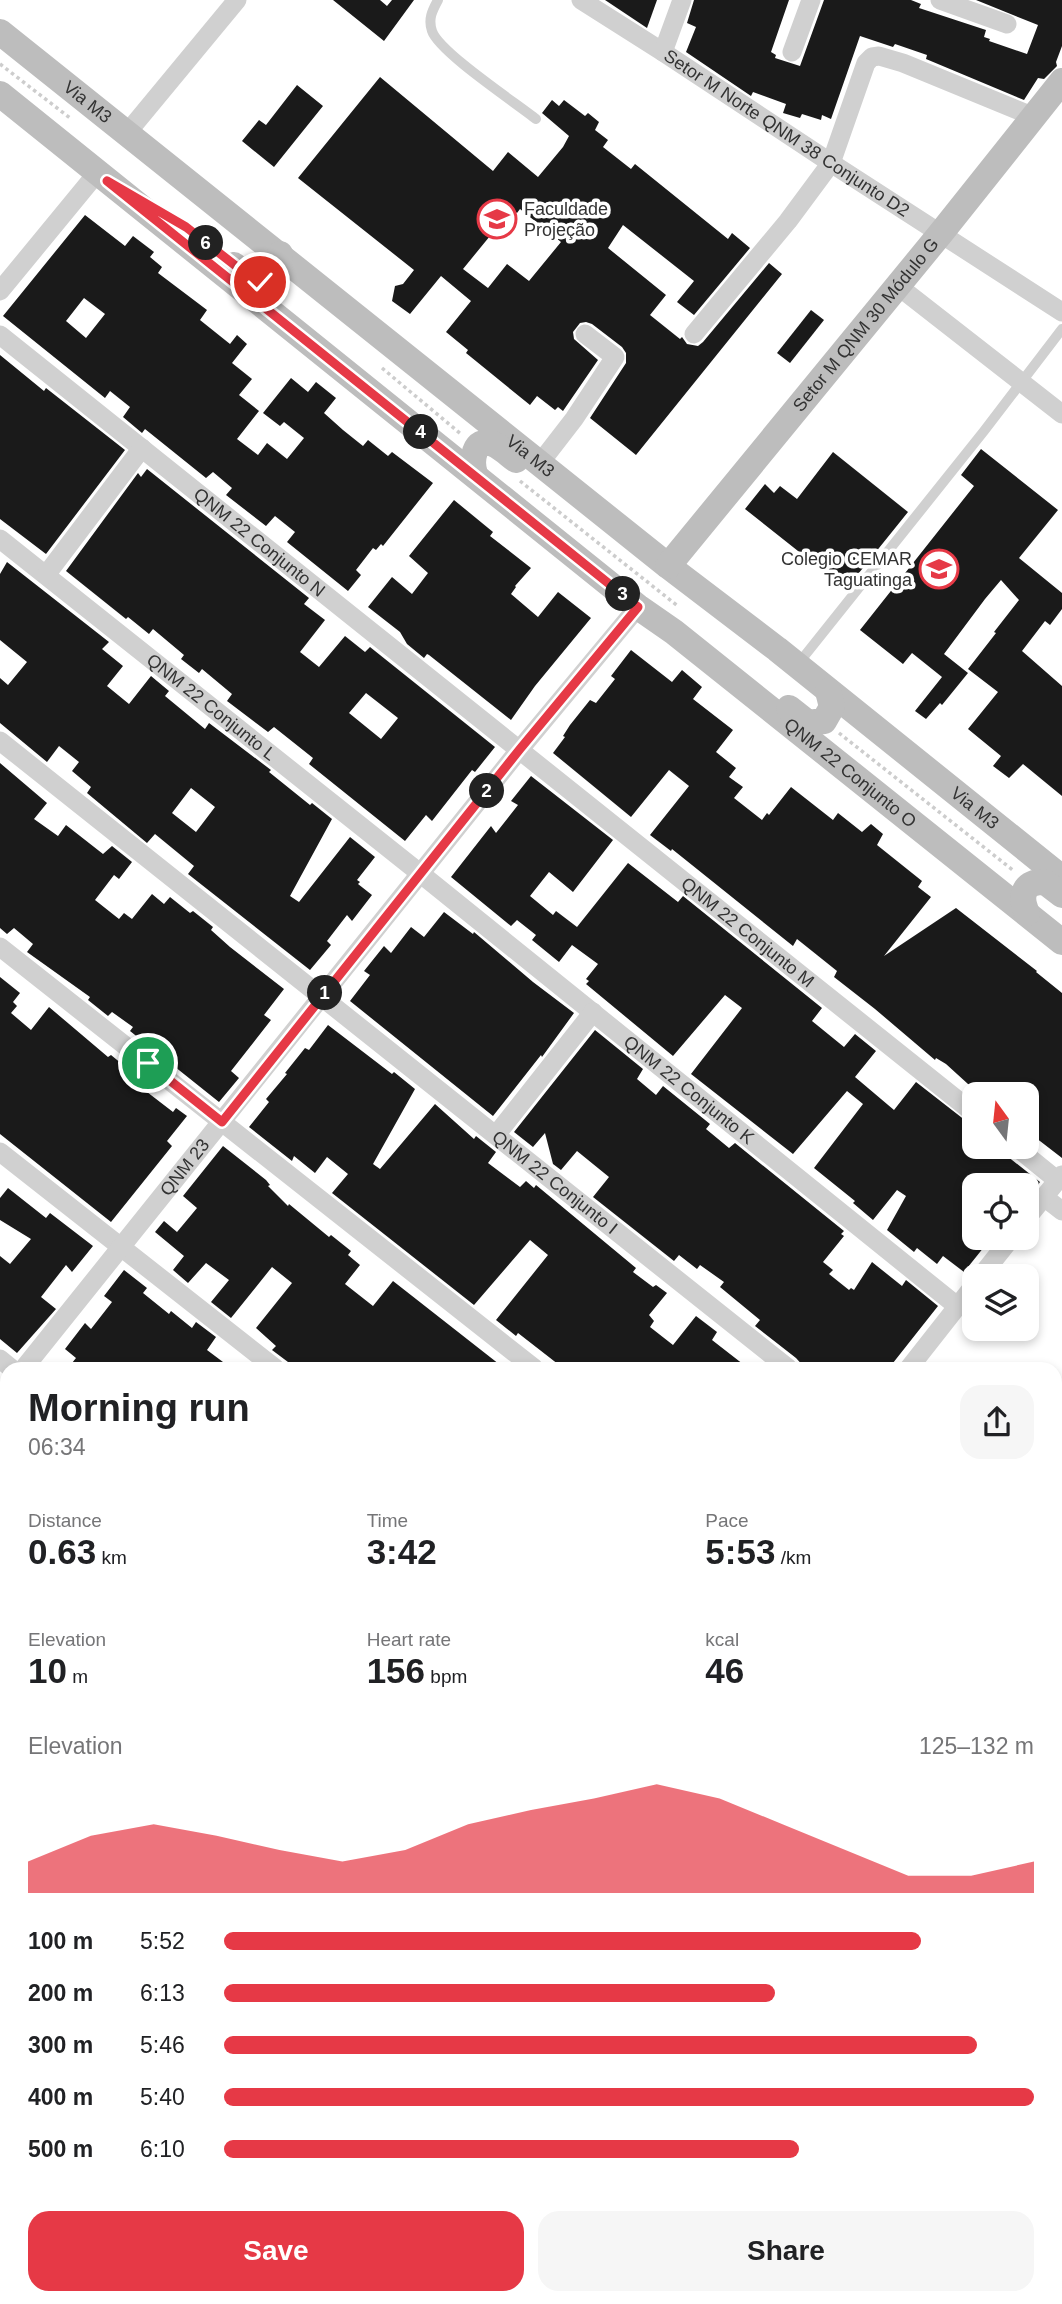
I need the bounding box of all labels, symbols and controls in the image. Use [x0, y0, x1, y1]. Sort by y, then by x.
street label: Setor M Norte QNM 38 Conjunto D2 [660, 45, 913, 221]
street label: Via M3 [59, 77, 115, 127]
school or university icon: Faculdade Projeção [476, 198, 518, 240]
place label: Faculdade Projeção [524, 199, 608, 240]
pin: 6 [188, 226, 224, 260]
text: 6 [200, 232, 211, 253]
street label: Setor M QNM 30 Módulo G [789, 234, 943, 415]
pin [230, 252, 290, 312]
icon: check [241, 263, 279, 301]
pin: 4 [404, 414, 438, 450]
text: 4 [415, 421, 426, 442]
street label: Via M3 [502, 431, 558, 481]
street label: QNM 22 Conjunto N [190, 484, 329, 601]
school or university icon: Colegio CEMAR Taguatinga [918, 548, 960, 590]
place label: Colegio CEMAR Taguatinga [781, 549, 913, 590]
pin: 3 [606, 576, 640, 612]
text: 3 [617, 583, 628, 604]
street label: QNM 22 Conjunto L [143, 650, 280, 765]
street label: QNM 22 Conjunto O [780, 714, 920, 832]
pin: 2 [470, 774, 504, 808]
text: 2 [481, 780, 492, 801]
street label: Via M3 [947, 783, 1003, 833]
street label: QNM 22 Conjunto M [677, 873, 818, 991]
pin: 1 [308, 976, 342, 1010]
text: 1 [319, 982, 330, 1003]
street label: QNM 22 Conjunto K [620, 1031, 758, 1148]
pin [118, 1033, 178, 1093]
icon: arrive [129, 1044, 167, 1082]
north arrow [962, 1082, 1040, 1158]
map controls [962, 1082, 1039, 1341]
street label: QNM 22 Conjunto I [488, 1127, 621, 1238]
street label: QNM 23 [156, 1135, 213, 1200]
button: locate [962, 1173, 1039, 1250]
button: layers [962, 1264, 1039, 1341]
button: share [960, 1385, 1034, 1459]
text: Morning run [28, 1387, 250, 1429]
text: 06:34 [28, 1434, 86, 1460]
text: Distance [28, 1510, 102, 1531]
text: Time [367, 1510, 408, 1531]
text: Pace [705, 1510, 749, 1531]
text: 0.63 [28, 1532, 96, 1571]
text: 3:42 [367, 1532, 437, 1571]
text: 5:53 [705, 1532, 775, 1571]
text: km [96, 1547, 127, 1568]
text: /km [775, 1547, 811, 1568]
text: Elevation [28, 1629, 106, 1650]
text: Heart rate [367, 1629, 451, 1650]
text: kcal [705, 1629, 739, 1650]
text: 10 [28, 1651, 67, 1690]
text: 156 [367, 1651, 425, 1690]
text: 46 [705, 1651, 744, 1690]
text: m [67, 1666, 88, 1687]
text: bpm [425, 1666, 467, 1687]
text: Elevation [28, 1733, 123, 1759]
text: 125–132 m [919, 1733, 1034, 1759]
text: 100 m [28, 1928, 93, 1954]
text: 5:52 [140, 1928, 185, 1954]
text: 200 m [28, 1980, 93, 2006]
text: 6:13 [140, 1980, 185, 2006]
text: 300 m [28, 2032, 93, 2058]
text: 5:46 [140, 2032, 185, 2058]
text: 400 m [28, 2084, 93, 2110]
text: 5:40 [140, 2084, 185, 2110]
text: 500 m [28, 2136, 93, 2162]
text: 6:10 [140, 2136, 185, 2162]
button: Save [28, 2211, 524, 2291]
button: Share [538, 2211, 1034, 2291]

